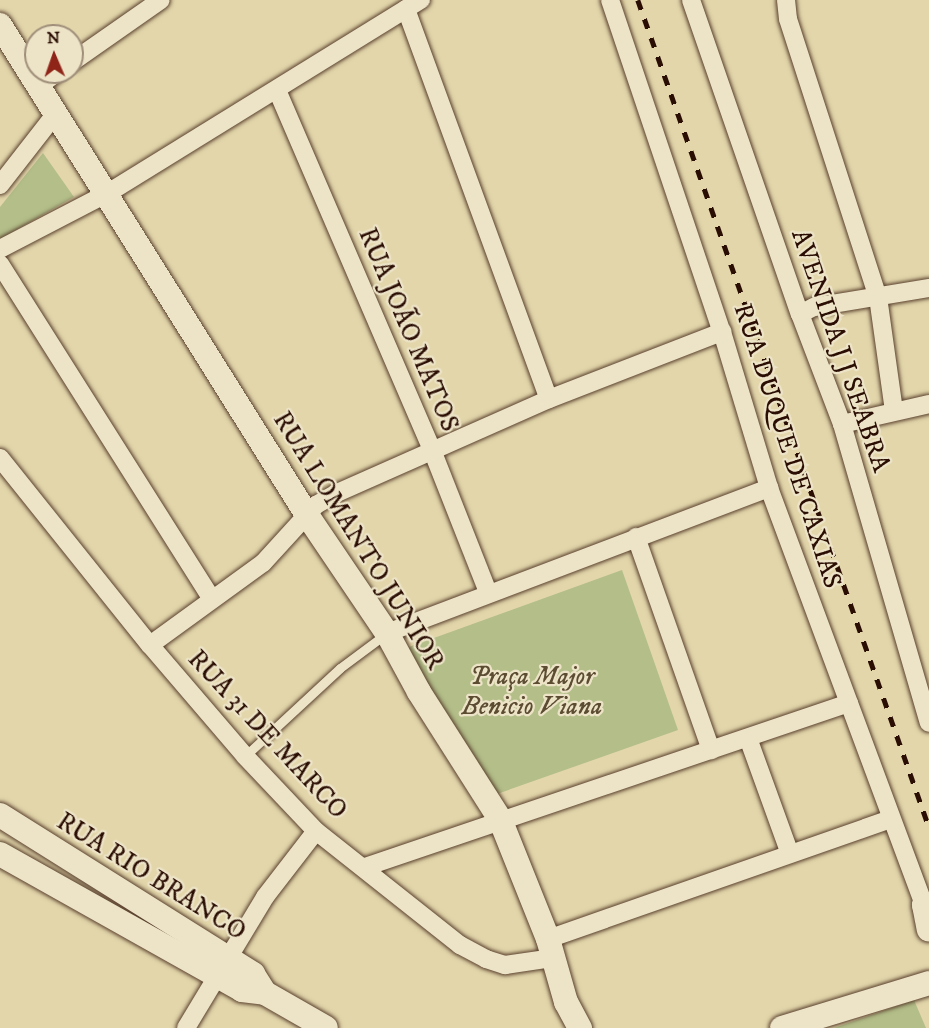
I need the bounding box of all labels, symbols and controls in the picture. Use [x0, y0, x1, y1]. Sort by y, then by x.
north arrow [24, 24, 84, 84]
text: N [47, 28, 60, 48]
street label: RUA JOÃO MATOS [351, 223, 465, 437]
street label: AVENIDA J J SEABRA [784, 225, 896, 477]
street label: RUA DUQUE DE CAXIAS [726, 300, 848, 592]
street label: RUA LOMANTO JUNIOR [266, 406, 450, 676]
street label: RUA 31 DE MARCO [181, 644, 353, 826]
park label: Praça Major Benicio Viana [462, 661, 602, 722]
street label: RUA RIO BRANCO [51, 806, 251, 948]

